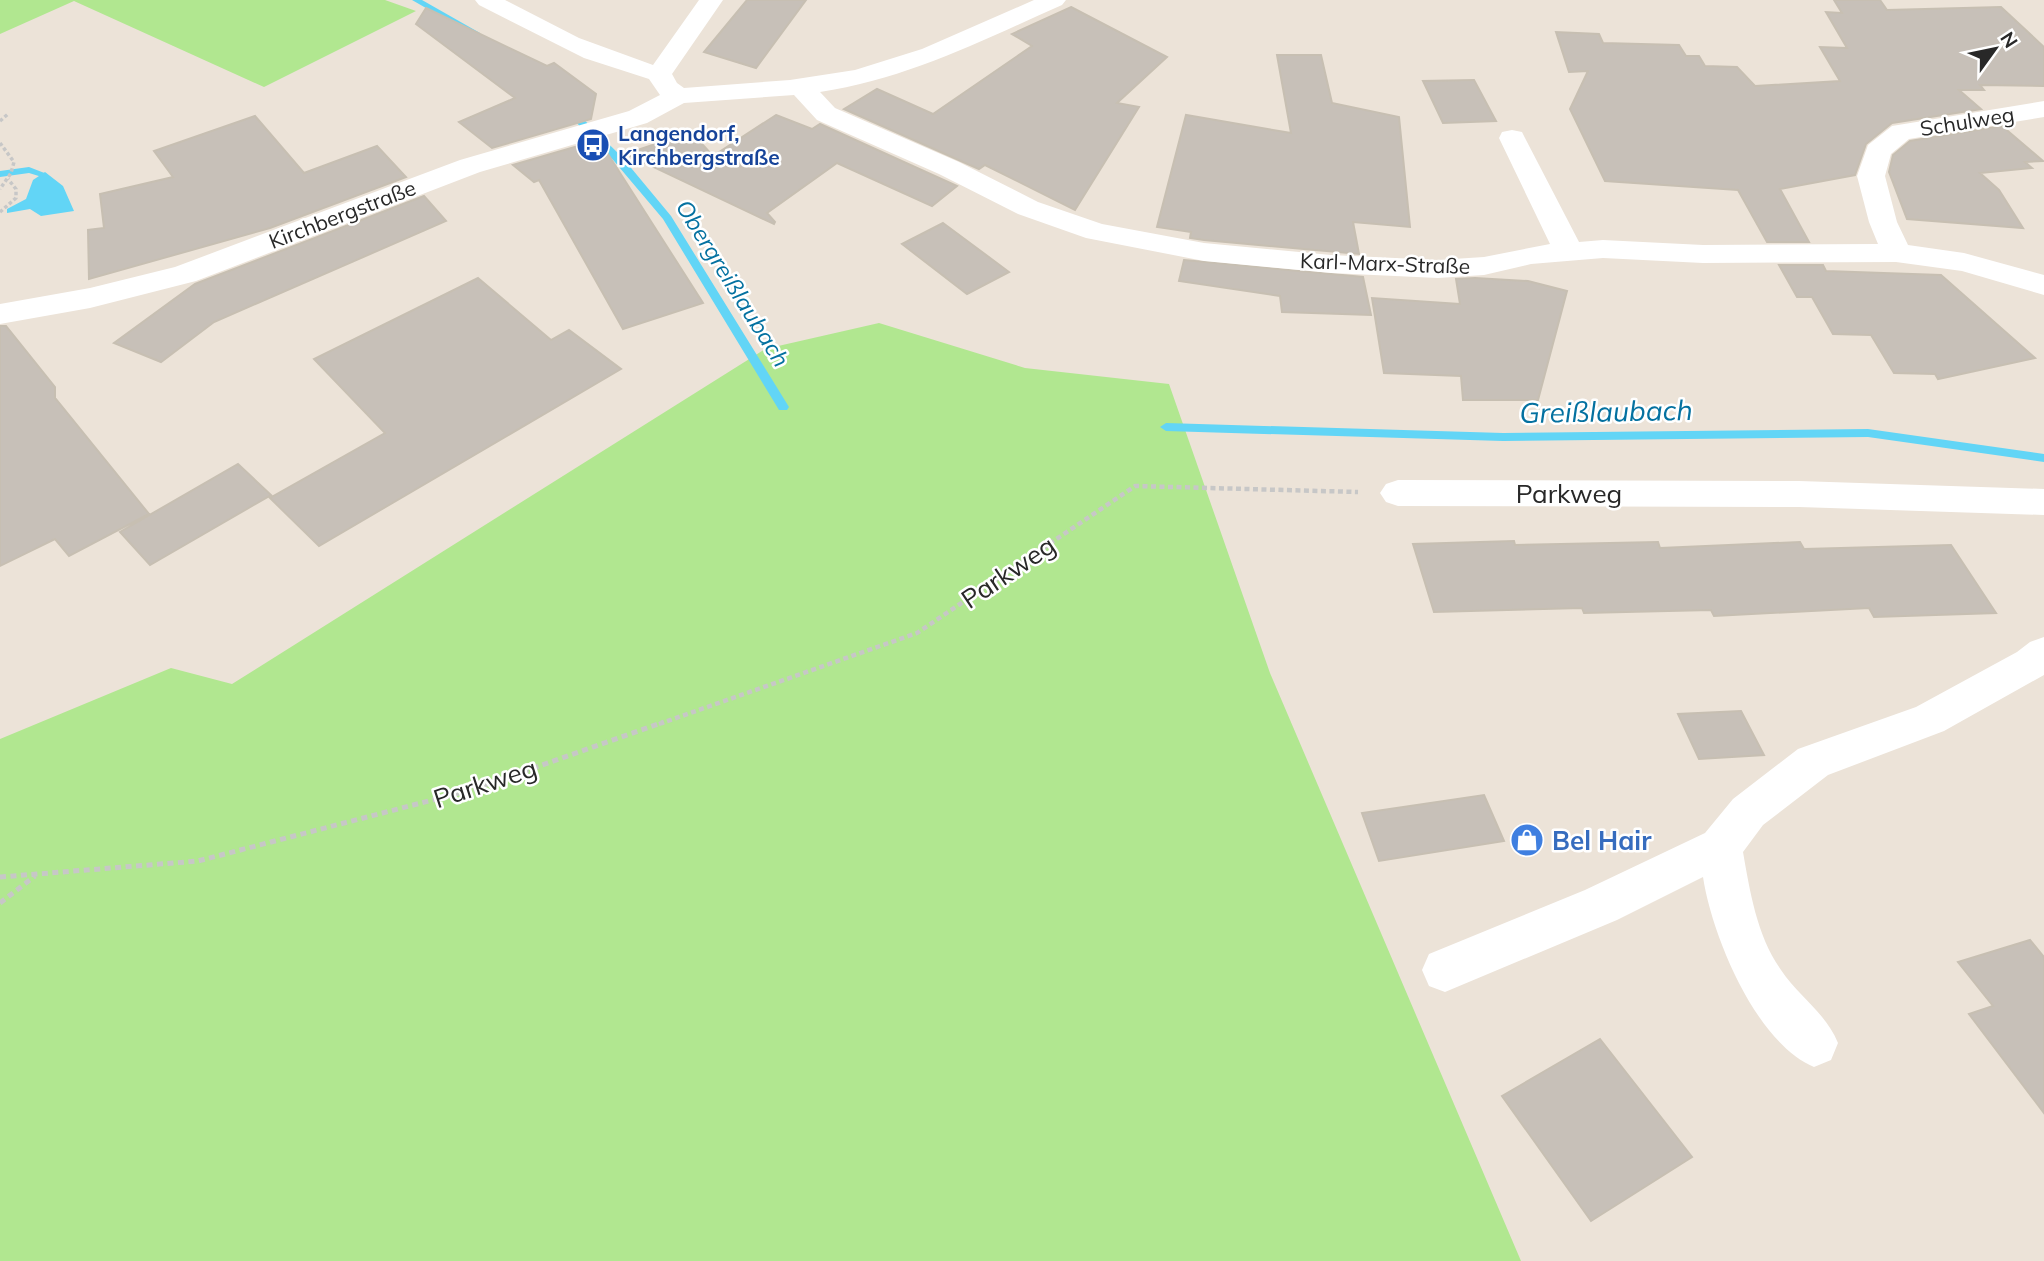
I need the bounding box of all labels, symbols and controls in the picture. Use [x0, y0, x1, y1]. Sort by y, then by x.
north arrow [1960, 14, 2030, 84]
text: N [1995, 27, 2023, 52]
street label: Schulweg [1918, 101, 2016, 141]
place label: Langendorf, Kirchbergstraße [618, 120, 780, 170]
bus stop icon: Langendorf, Kirchbergstraße [574, 126, 612, 164]
street label: Kirchbergstraße [265, 174, 419, 254]
water label: Obergreißlaubach [670, 194, 796, 372]
street label: Karl-Marx-Straße [1299, 247, 1471, 279]
water label: Greißlaubach [1519, 392, 1693, 430]
street label: Parkweg [1516, 477, 1622, 510]
street label: Parkweg [955, 529, 1061, 615]
street label: Parkweg [429, 751, 541, 815]
shop icon: Bel Hair [1508, 821, 1546, 859]
place label: Bel Hair [1552, 824, 1652, 857]

